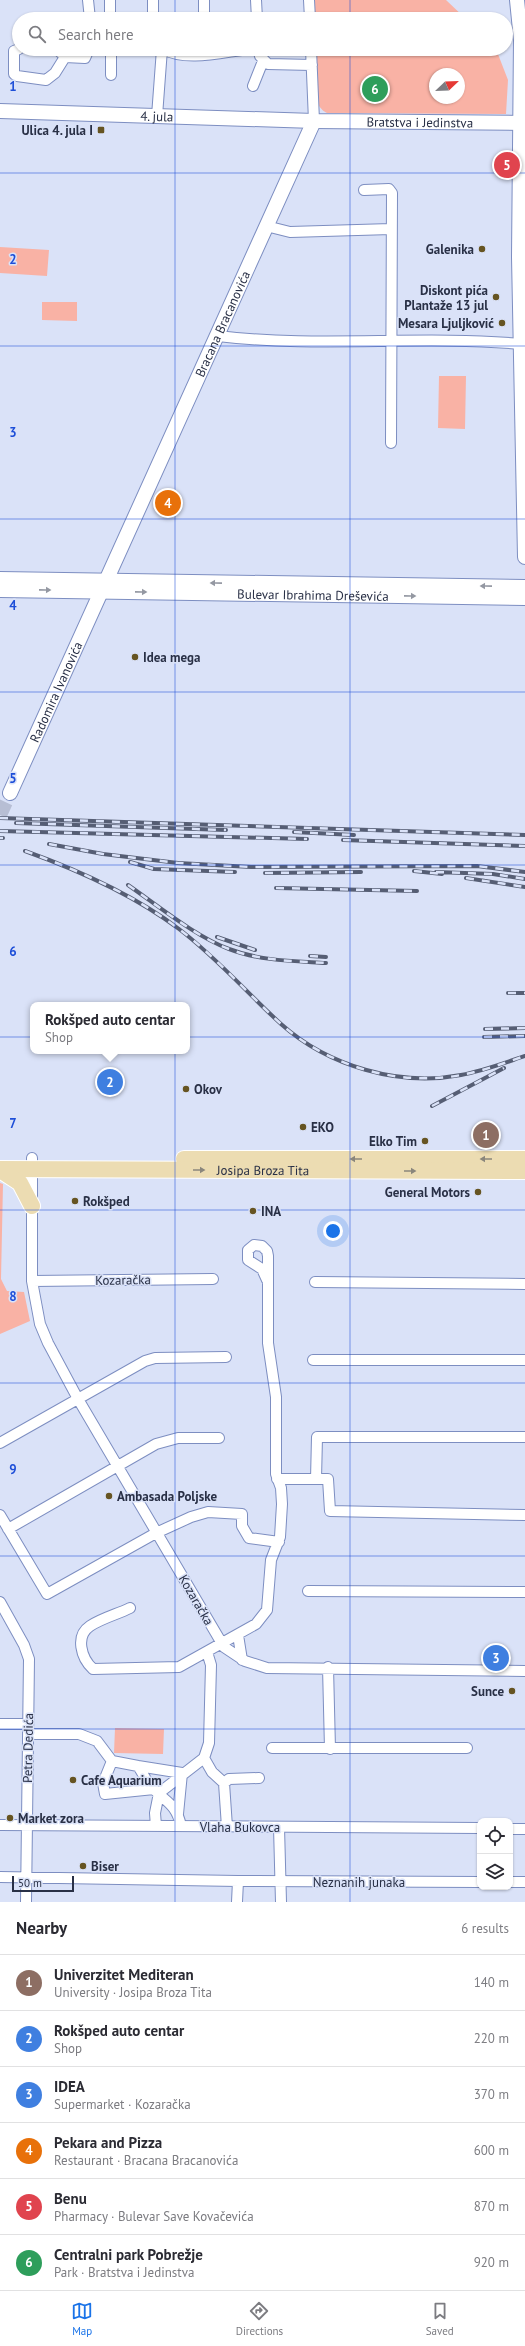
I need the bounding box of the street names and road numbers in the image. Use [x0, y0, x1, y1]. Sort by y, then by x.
street label: 4. jula [140, 107, 174, 125]
street label: Bratstva i Jedinstva [366, 113, 473, 131]
street label: Bracana Bracanovića [191, 268, 254, 380]
street label: Bulevar Ibrahima Dreševića [237, 585, 389, 604]
street label: Radomira Ivanovića [26, 639, 86, 745]
street label: Josipa Broza Tita [216, 1161, 309, 1179]
street label: Kozaračka [95, 1271, 151, 1289]
street label: Kozaračka [175, 1572, 217, 1628]
street label: Petra Dedića [19, 1713, 37, 1783]
street label: Vlaha Bukovca [199, 1819, 280, 1836]
street label: Neznanih junaka [313, 1874, 405, 1891]

